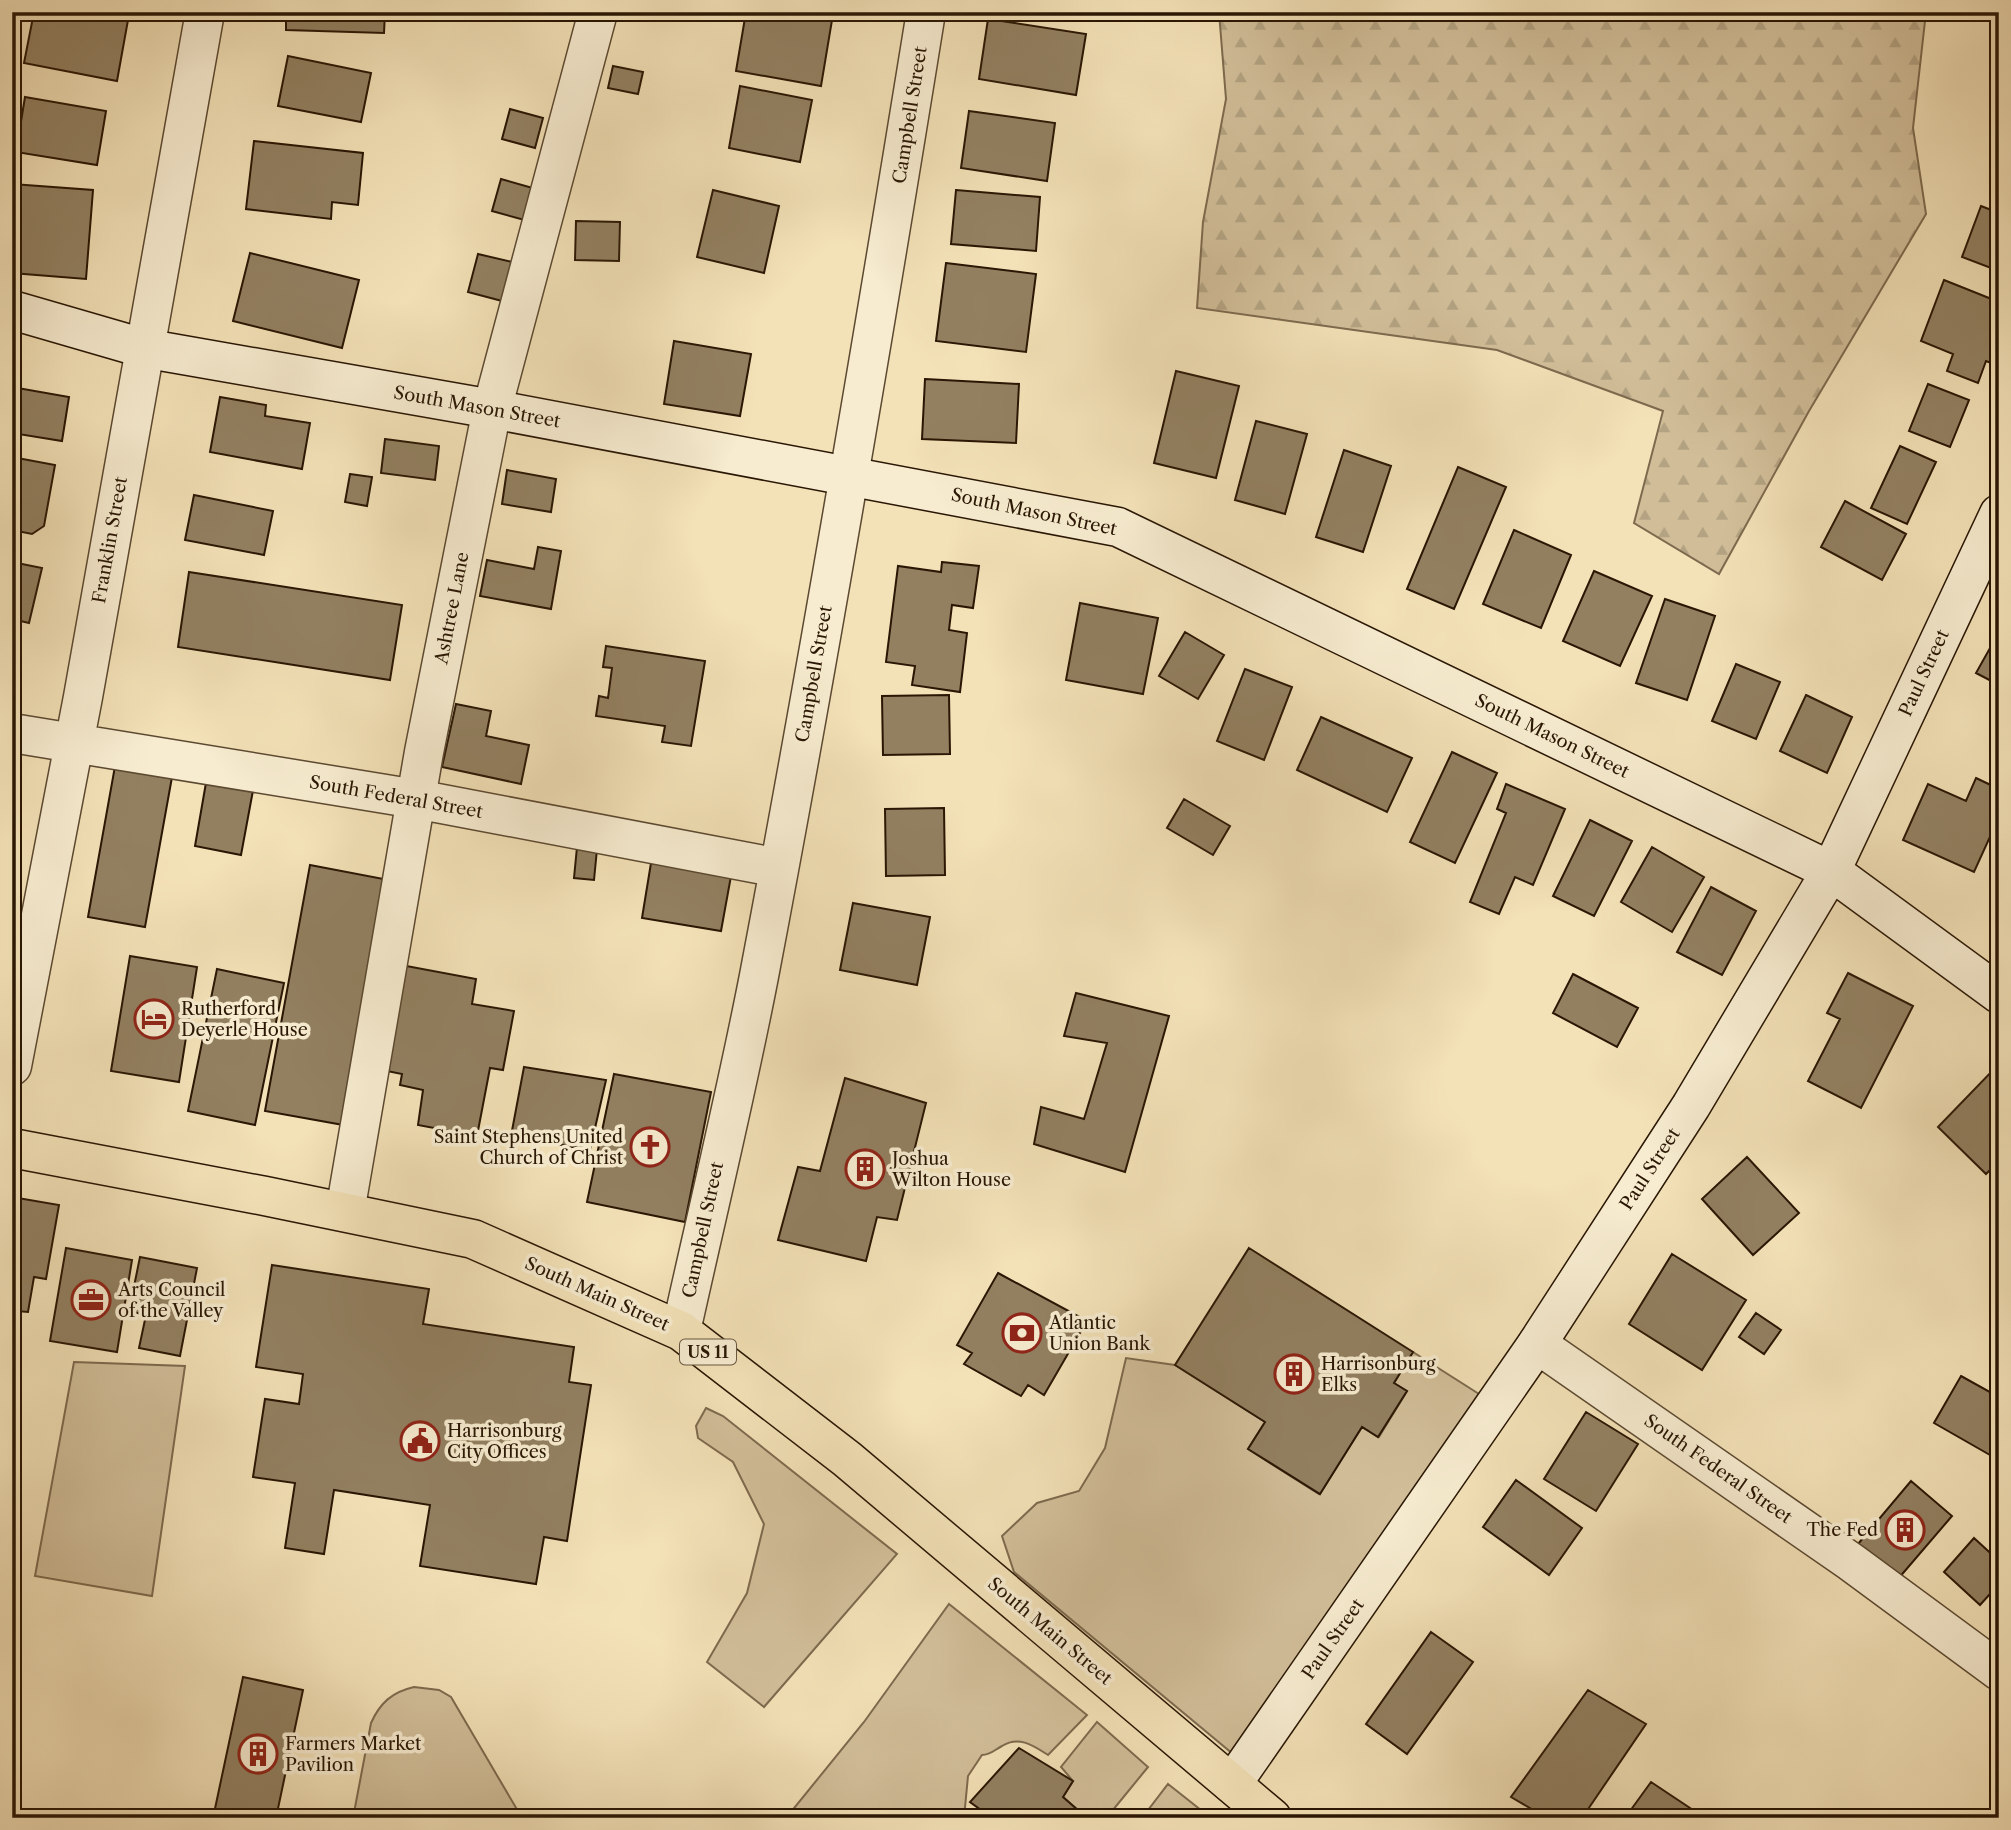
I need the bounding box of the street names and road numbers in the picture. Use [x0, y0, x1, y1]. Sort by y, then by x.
street label: Campbell Street [888, 44, 932, 185]
street label: South Mason Street [392, 382, 563, 433]
street label: Franklin Street [88, 474, 132, 605]
street label: South Mason Street [949, 484, 1119, 540]
street label: Ashtree Lane [430, 550, 474, 667]
street label: Campbell Street [791, 603, 837, 744]
street label: Paul Street [1894, 625, 1954, 720]
street label: South Mason Street [1471, 689, 1633, 783]
street label: South Federal Street [308, 771, 485, 823]
street label: Paul Street [1615, 1123, 1685, 1214]
street label: Campbell Street [678, 1159, 728, 1300]
street label: South Main Street [522, 1252, 673, 1336]
road number: US 11 [680, 1340, 736, 1364]
street label: South Federal Street [1640, 1410, 1797, 1529]
street label: South Main Street [983, 1573, 1117, 1690]
street label: Paul Street [1297, 1594, 1369, 1684]

